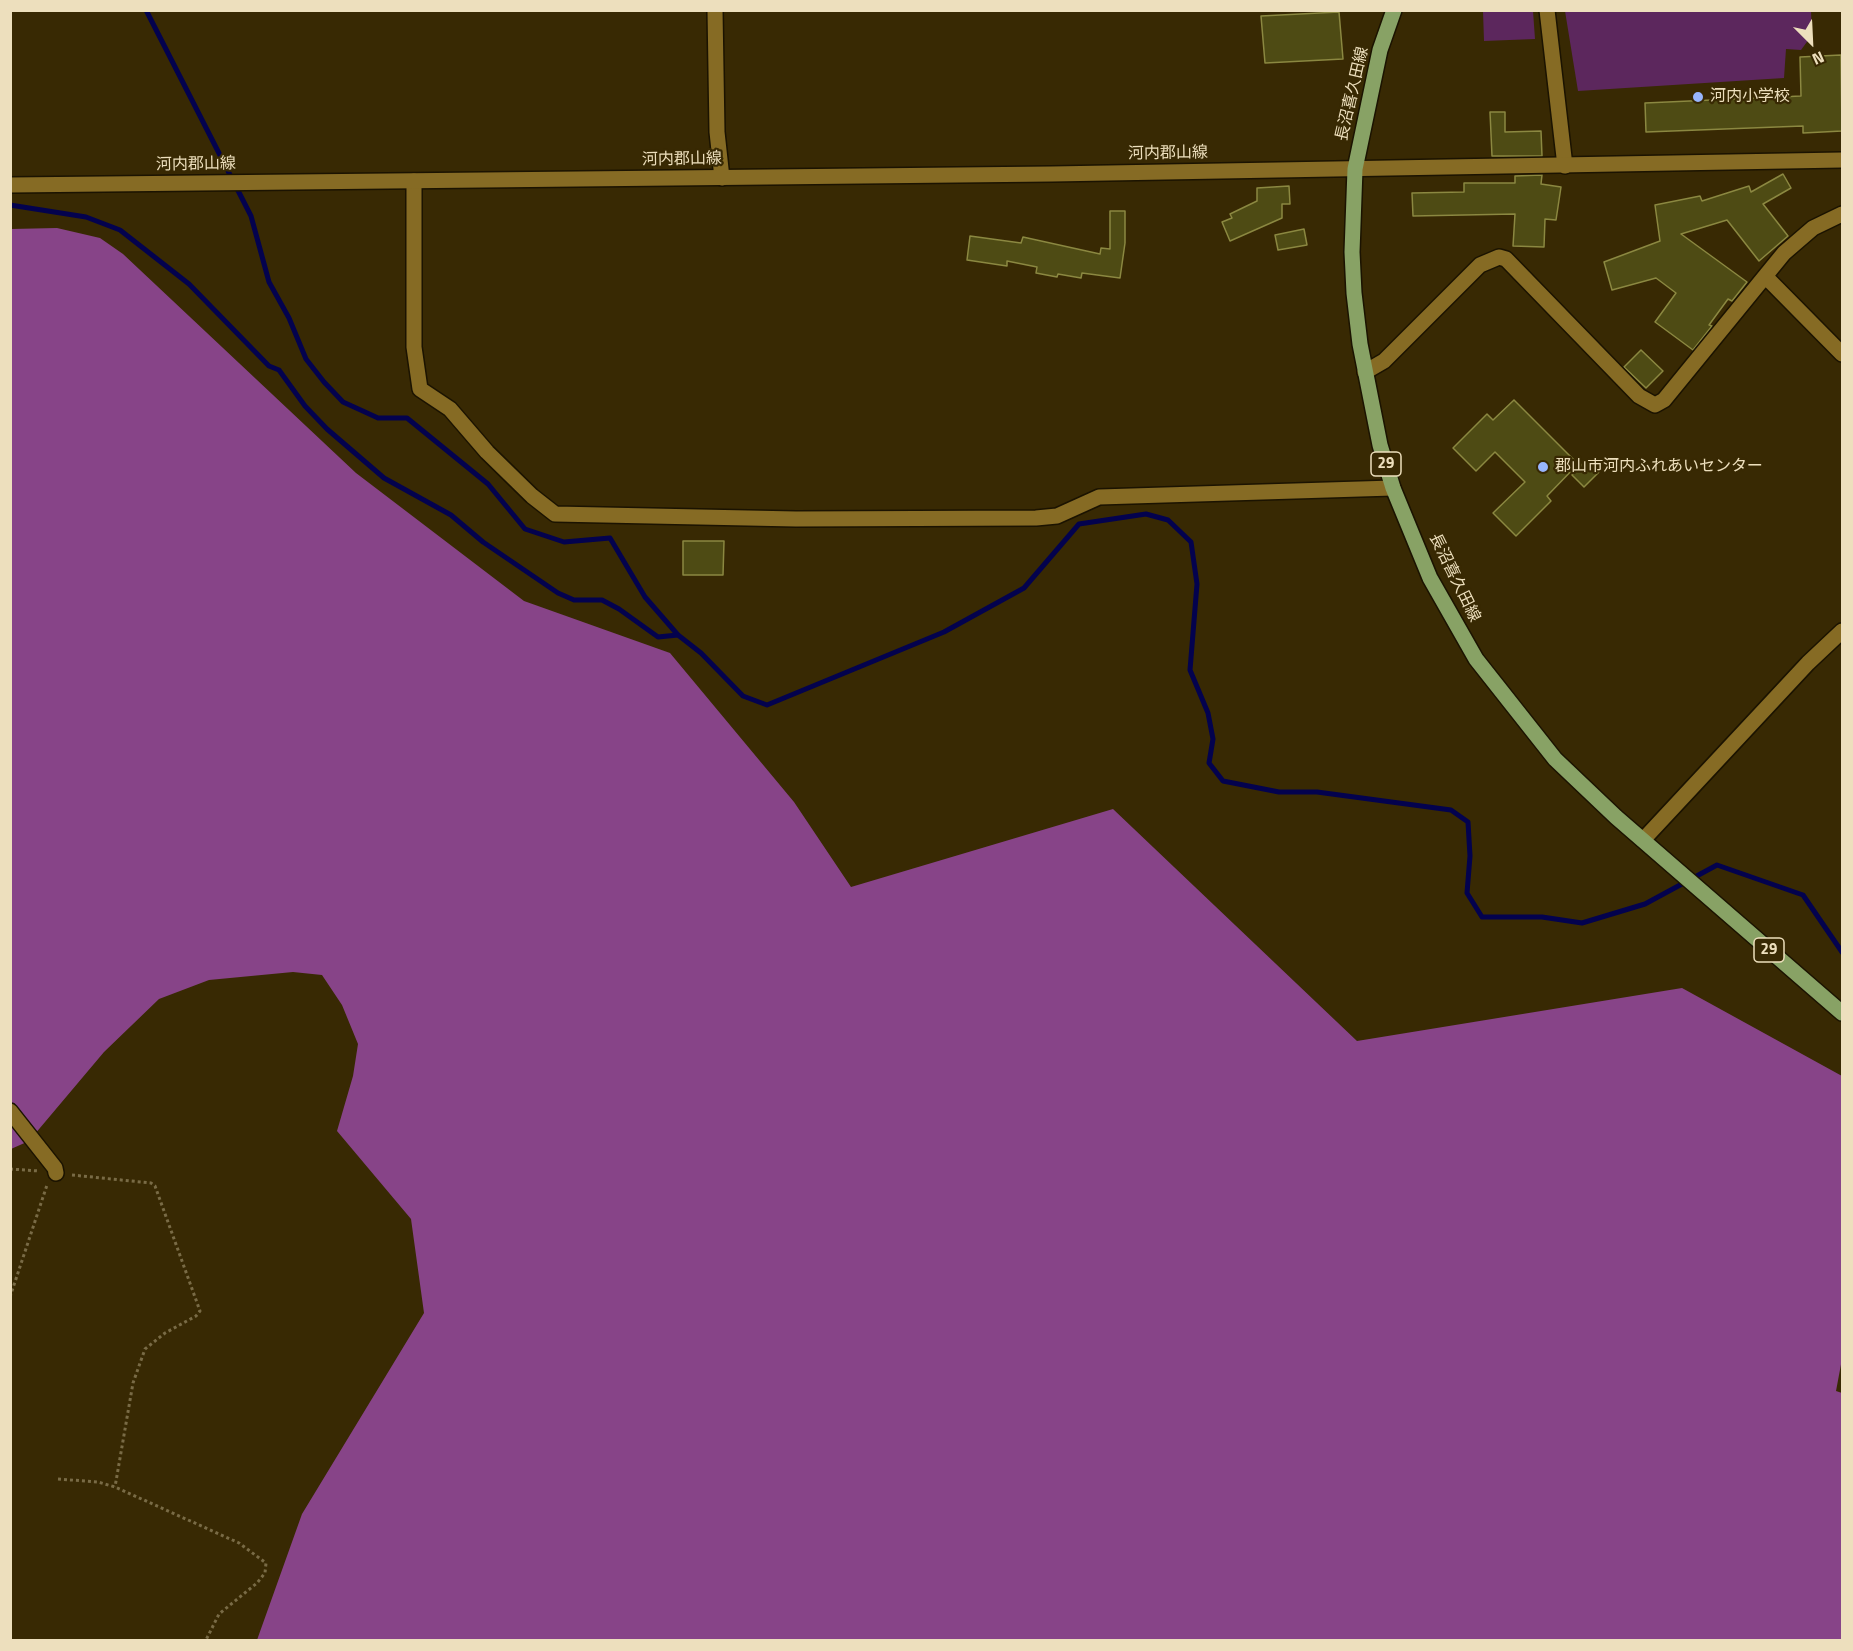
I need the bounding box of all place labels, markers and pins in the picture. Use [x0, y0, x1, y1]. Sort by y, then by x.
place label: 河内小学校 [1710, 87, 1790, 107]
marker: 河内小学校 [1691, 90, 1705, 104]
place label: 郡山市河内ふれあいセンター [1555, 457, 1763, 477]
marker: 郡山市河内ふれあいセンター [1536, 460, 1550, 474]

